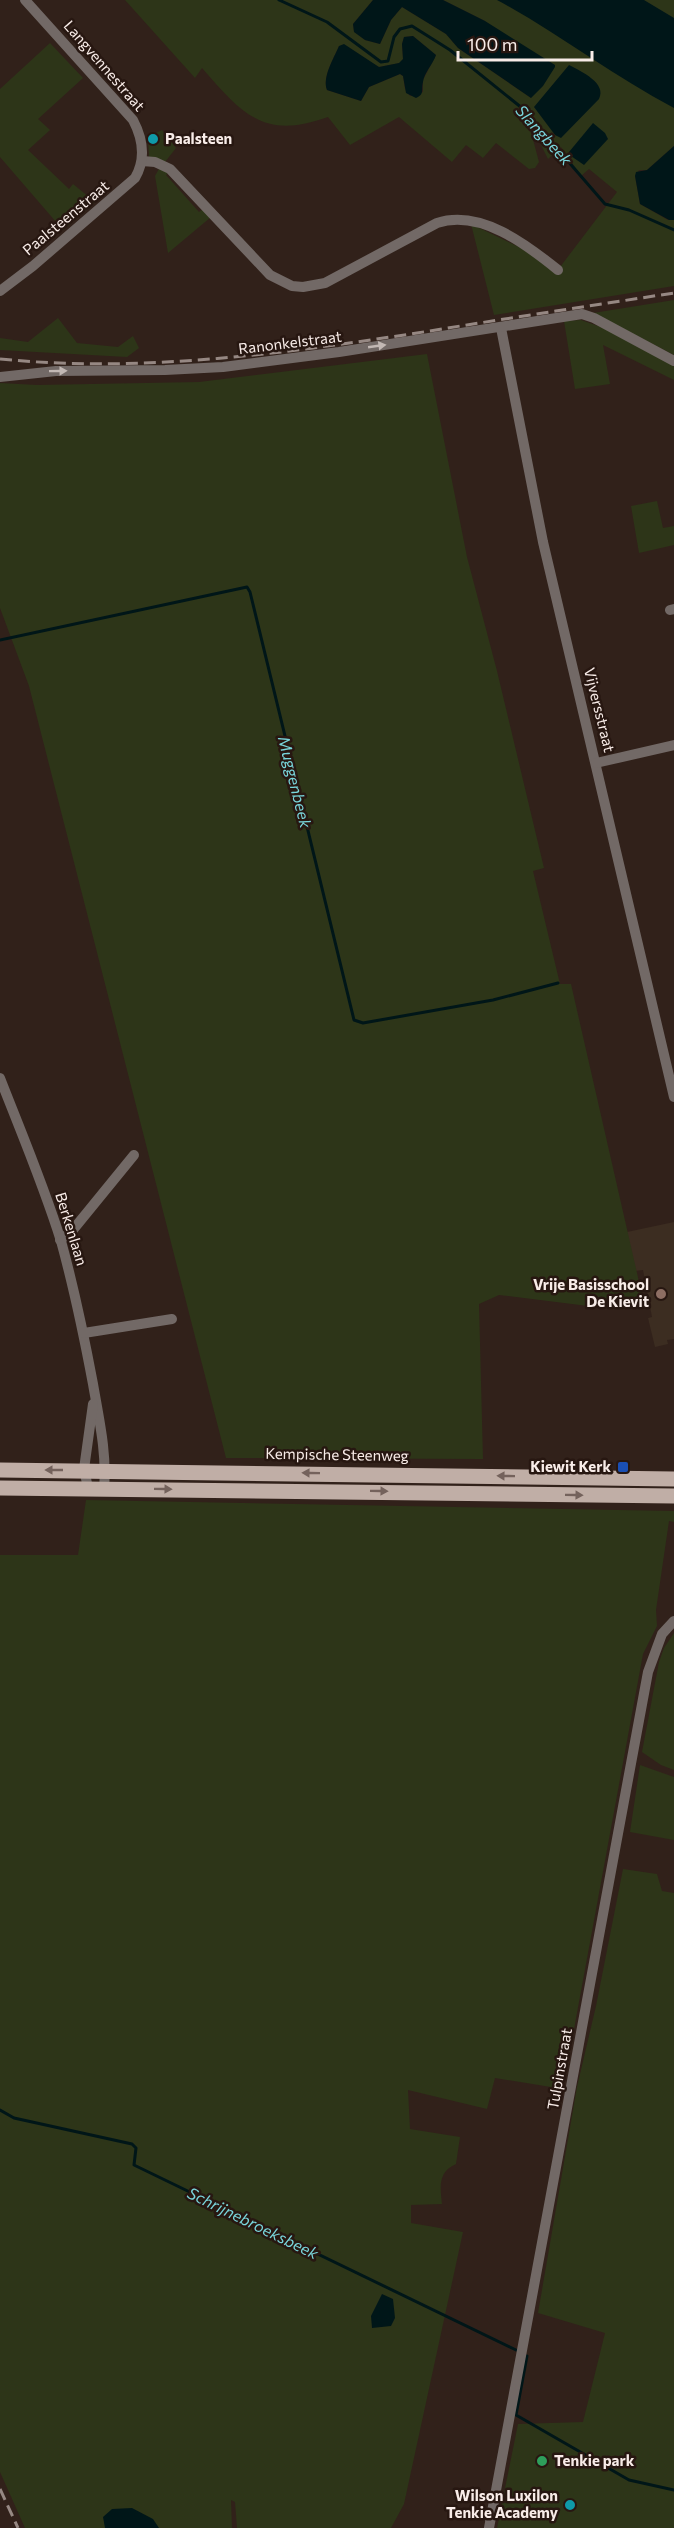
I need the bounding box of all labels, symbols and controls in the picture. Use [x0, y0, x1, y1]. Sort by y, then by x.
street label: Langvennestraat [60, 16, 149, 114]
scale bar [458, 24, 592, 62]
text: 100 m [467, 33, 517, 55]
water label: Slangbeek [512, 101, 577, 169]
place label: Paalsteen [165, 129, 232, 147]
marker: Paalsteen [146, 132, 160, 146]
street label: Paalsteenstraat [19, 176, 112, 258]
street label: Ranonkelstraat [237, 327, 343, 357]
one-way arrow [368, 342, 387, 351]
one-way arrow [48, 367, 67, 376]
street label: Vijversstraat [581, 666, 619, 754]
water label: Muggenbeek [275, 734, 316, 830]
street label: Berkenlaan [52, 1190, 92, 1268]
place label: Vrije Basisschool De Kievit [533, 1275, 649, 1310]
marker: Vrije Basisschool De Kievit [654, 1287, 668, 1301]
street label: Kempische Steenweg [265, 1444, 409, 1464]
place label: Kiewit Kerk [530, 1457, 611, 1475]
marker: Kiewit Kerk [616, 1460, 630, 1474]
one-way arrow [44, 1465, 63, 1474]
one-way arrow [302, 1468, 321, 1478]
one-way arrow [497, 1471, 516, 1480]
one-way arrow [153, 1484, 172, 1494]
one-way arrow [369, 1486, 388, 1496]
one-way arrow [564, 1490, 583, 1500]
street label: Tulpinstraat [543, 2027, 575, 2111]
water label: Schrijnebroeksbeek [185, 2183, 322, 2263]
place label: Tenkie park [554, 2451, 635, 2469]
marker: Tenkie park [535, 2454, 549, 2468]
place label: Wilson Luxilon Tenkie Academy [446, 2486, 559, 2521]
marker: Wilson Luxilon Tenkie Academy [563, 2498, 577, 2512]

